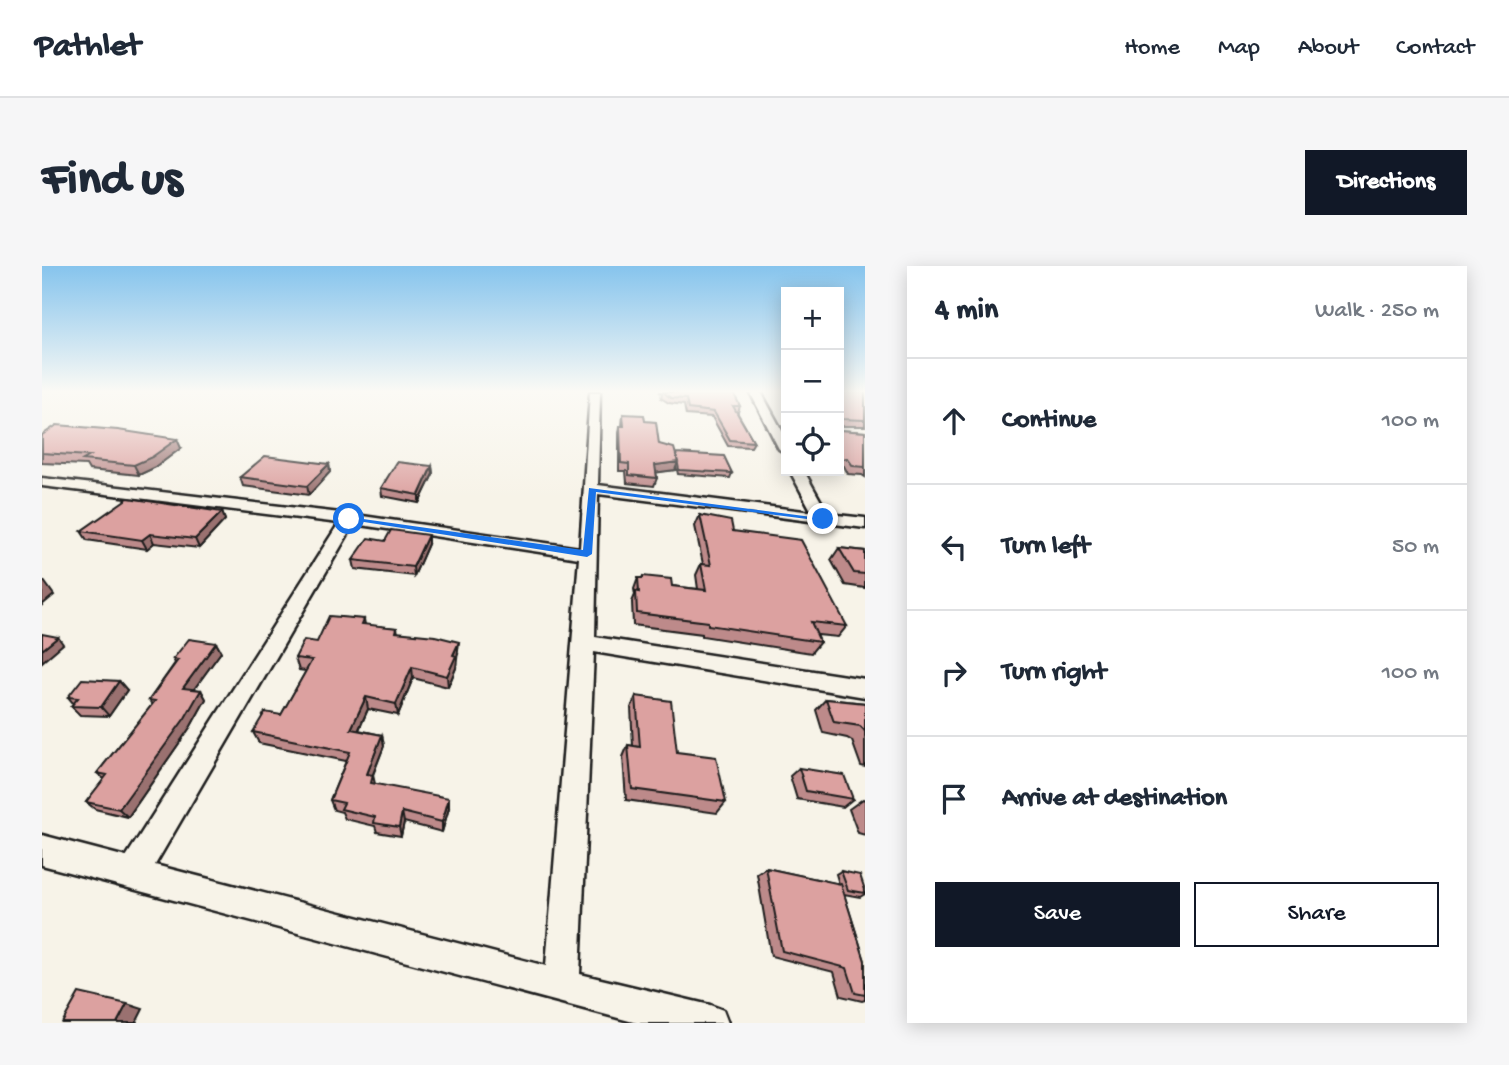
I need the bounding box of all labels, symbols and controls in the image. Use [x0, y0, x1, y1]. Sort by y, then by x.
text: Pathlet [35, 29, 141, 67]
text: Home [1124, 34, 1180, 63]
text: Map [1218, 34, 1260, 63]
text: About [1298, 34, 1358, 63]
text: Contact [1396, 34, 1474, 63]
button: Directions [1305, 150, 1467, 215]
text: Find us [42, 153, 182, 211]
map controls [781, 287, 844, 476]
button: + [781, 287, 844, 350]
text: 4 min [935, 294, 998, 329]
text: Walk · 250 m [1315, 298, 1439, 325]
button: − [781, 350, 844, 413]
icon: ahead [935, 402, 973, 440]
text: Continue [1002, 406, 1096, 437]
text: 100 m [1382, 408, 1439, 435]
button: locate [781, 413, 844, 476]
route start [333, 503, 364, 534]
route end [807, 503, 838, 534]
icon: left [935, 528, 973, 566]
text: Turn left [1002, 532, 1090, 563]
text: 50 m [1392, 534, 1439, 561]
icon: right [935, 654, 973, 692]
text: Turn right [1002, 658, 1106, 689]
text: 100 m [1382, 660, 1439, 687]
icon: arrive [935, 780, 973, 818]
text: Arrive at destination [1002, 784, 1227, 815]
button: Save [935, 882, 1180, 947]
button: Share [1194, 882, 1439, 947]

